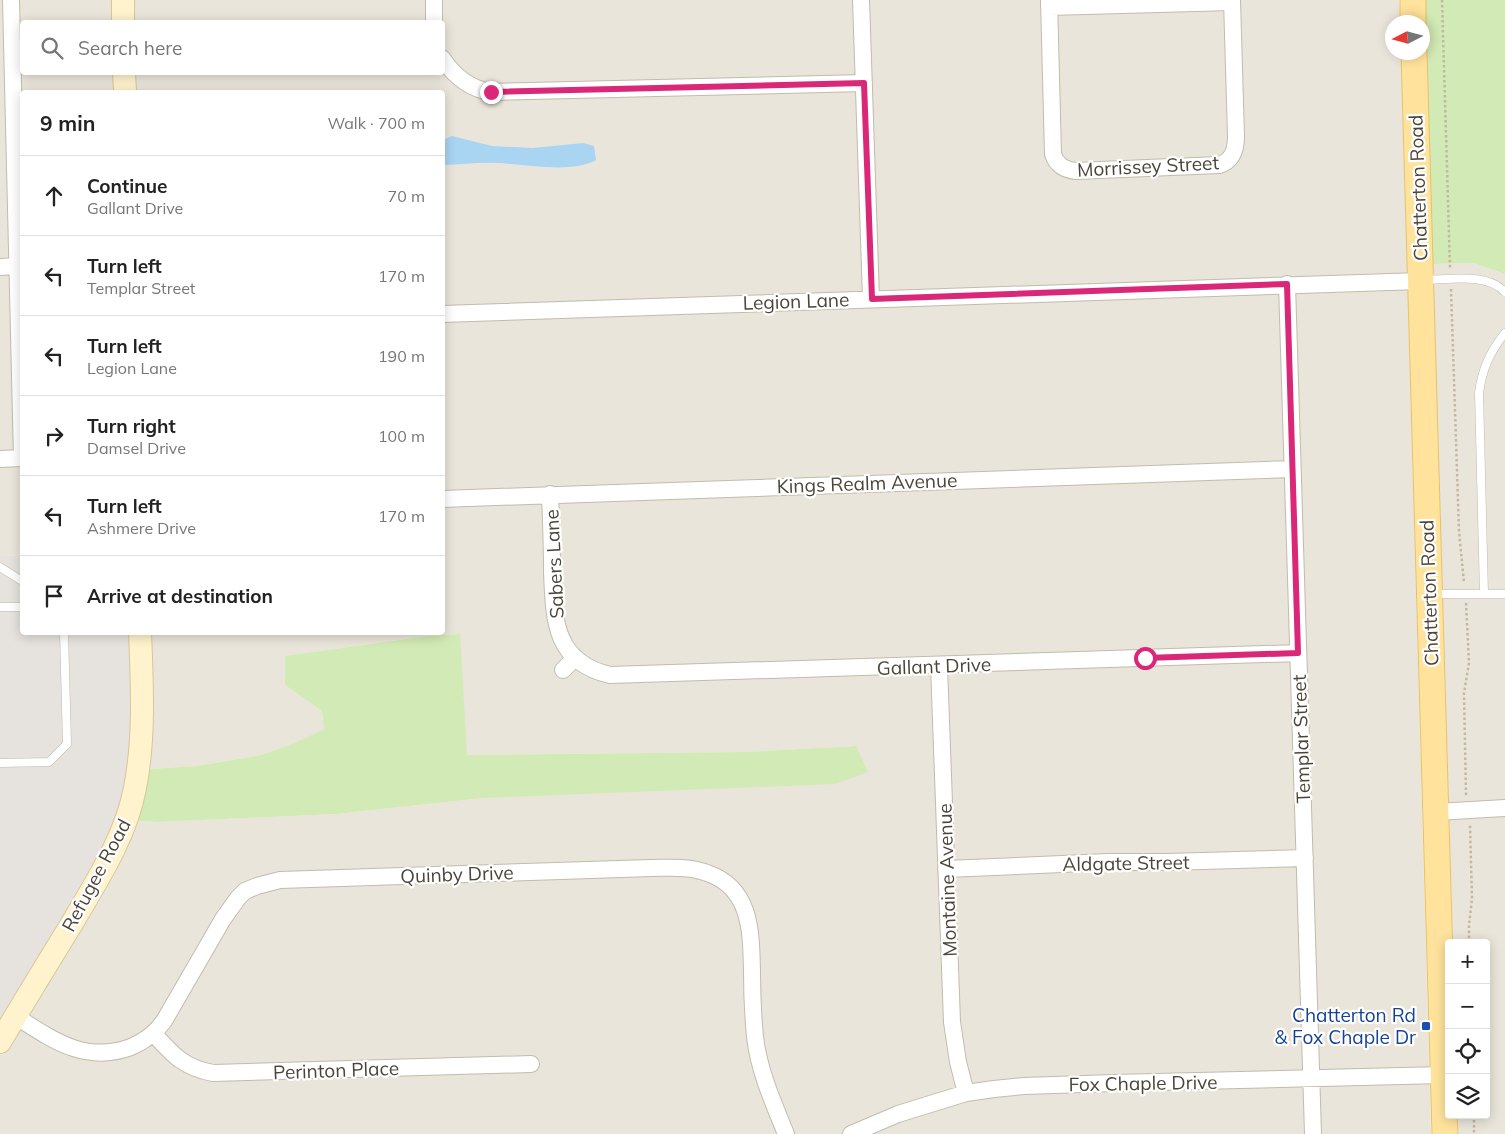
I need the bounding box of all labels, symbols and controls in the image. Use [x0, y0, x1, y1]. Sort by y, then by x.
north arrow [1385, 15, 1430, 60]
search box [20, 20, 445, 75]
icon: search [38, 34, 66, 62]
text: Search here [78, 36, 182, 60]
route end [480, 81, 503, 104]
text: 9 min [40, 110, 95, 136]
text: Walk · 700 m [327, 113, 425, 133]
street label: Chatterton Road [1403, 114, 1433, 262]
street label: Morrissey Street [1076, 150, 1220, 182]
text: Continue [87, 174, 167, 198]
icon: ahead [40, 182, 68, 210]
text: 70 m [388, 186, 425, 206]
text: Gallant Drive [87, 198, 183, 218]
text: Turn left [87, 254, 162, 278]
icon: left [40, 262, 68, 290]
text: 170 m [378, 266, 425, 286]
text: Templar Street [87, 278, 195, 298]
street label: Legion Lane [742, 287, 850, 315]
text: Turn left [87, 334, 162, 358]
icon: left [40, 342, 68, 370]
text: 190 m [378, 346, 425, 366]
text: Legion Lane [87, 358, 177, 378]
text: Turn right [87, 414, 176, 438]
icon: right [40, 422, 68, 450]
text: 100 m [378, 426, 425, 446]
text: Damsel Drive [87, 438, 186, 458]
street label: Kings Realm Avenue [776, 468, 958, 498]
text: Turn left [87, 494, 162, 518]
icon: left [40, 502, 68, 530]
text: 170 m [378, 506, 425, 526]
street label: Sabers Lane [539, 509, 569, 619]
text: Ashmere Drive [87, 518, 196, 538]
street label: Chatterton Road [1414, 519, 1444, 667]
icon: arrive [40, 582, 68, 610]
text: Arrive at destination [87, 584, 273, 608]
route start [1134, 647, 1157, 670]
street label: Gallant Drive [876, 652, 992, 680]
street label: Templar Street [1287, 674, 1315, 804]
street label: Montaine Avenue [932, 803, 962, 957]
street label: Refugee Road [56, 814, 136, 936]
street label: Aldgate Street [1062, 850, 1190, 876]
street label: Quinby Drive [400, 860, 514, 888]
map controls [1445, 939, 1490, 1119]
button: + [1445, 939, 1490, 984]
button: − [1445, 984, 1490, 1029]
place label: Chatterton Rd & Fox Chaple Dr [1274, 1003, 1416, 1049]
marker: Chatterton Rd & Fox Chaple Dr [1420, 1020, 1432, 1032]
button: locate [1445, 1029, 1490, 1074]
street label: Perinton Place [273, 1056, 399, 1084]
street label: Fox Chaple Drive [1068, 1070, 1218, 1096]
button: layers [1445, 1074, 1490, 1119]

